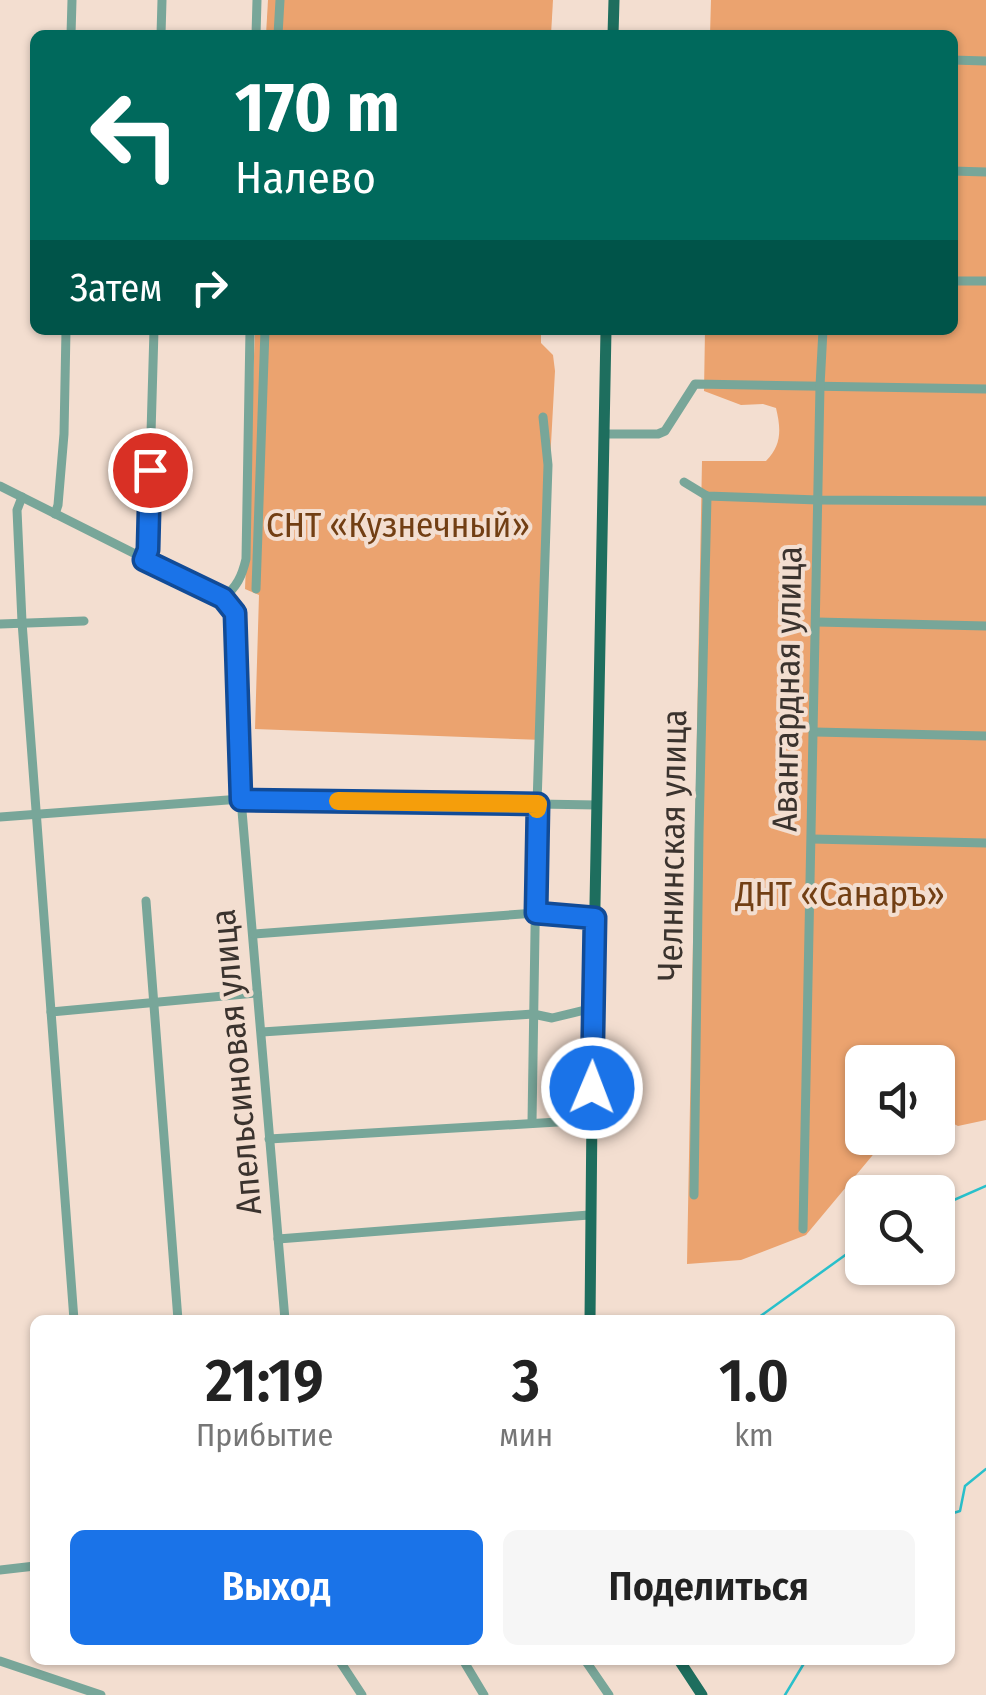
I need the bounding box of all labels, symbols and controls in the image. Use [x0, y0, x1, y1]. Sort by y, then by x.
text: 170 m [235, 66, 400, 150]
icon: left [70, 70, 200, 200]
text: Налево [235, 151, 376, 205]
icon: right [182, 260, 237, 315]
text: Затем [70, 265, 162, 311]
pin [108, 428, 193, 513]
icon: arrive [123, 443, 178, 498]
park label: СНТ «Кузнечный» [266, 504, 530, 546]
street label: Авангардная улица [764, 546, 810, 832]
street label: Челнинская улица [649, 709, 695, 981]
park label: ДНТ «Санаръ» [734, 873, 945, 915]
street label: Апельсиновая улица [202, 907, 270, 1217]
position arrow [540, 1036, 644, 1140]
map controls [845, 1045, 955, 1285]
button: sound [845, 1045, 955, 1155]
button: search [845, 1175, 955, 1285]
text: 21:19 [205, 1345, 324, 1417]
text: 3 [512, 1345, 540, 1417]
text: 1.0 [719, 1345, 789, 1417]
text: Прибытие [196, 1416, 333, 1454]
text: мин [499, 1416, 553, 1454]
text: km [734, 1416, 774, 1454]
button: Выход [70, 1530, 483, 1645]
button: Поделиться [503, 1530, 915, 1645]

